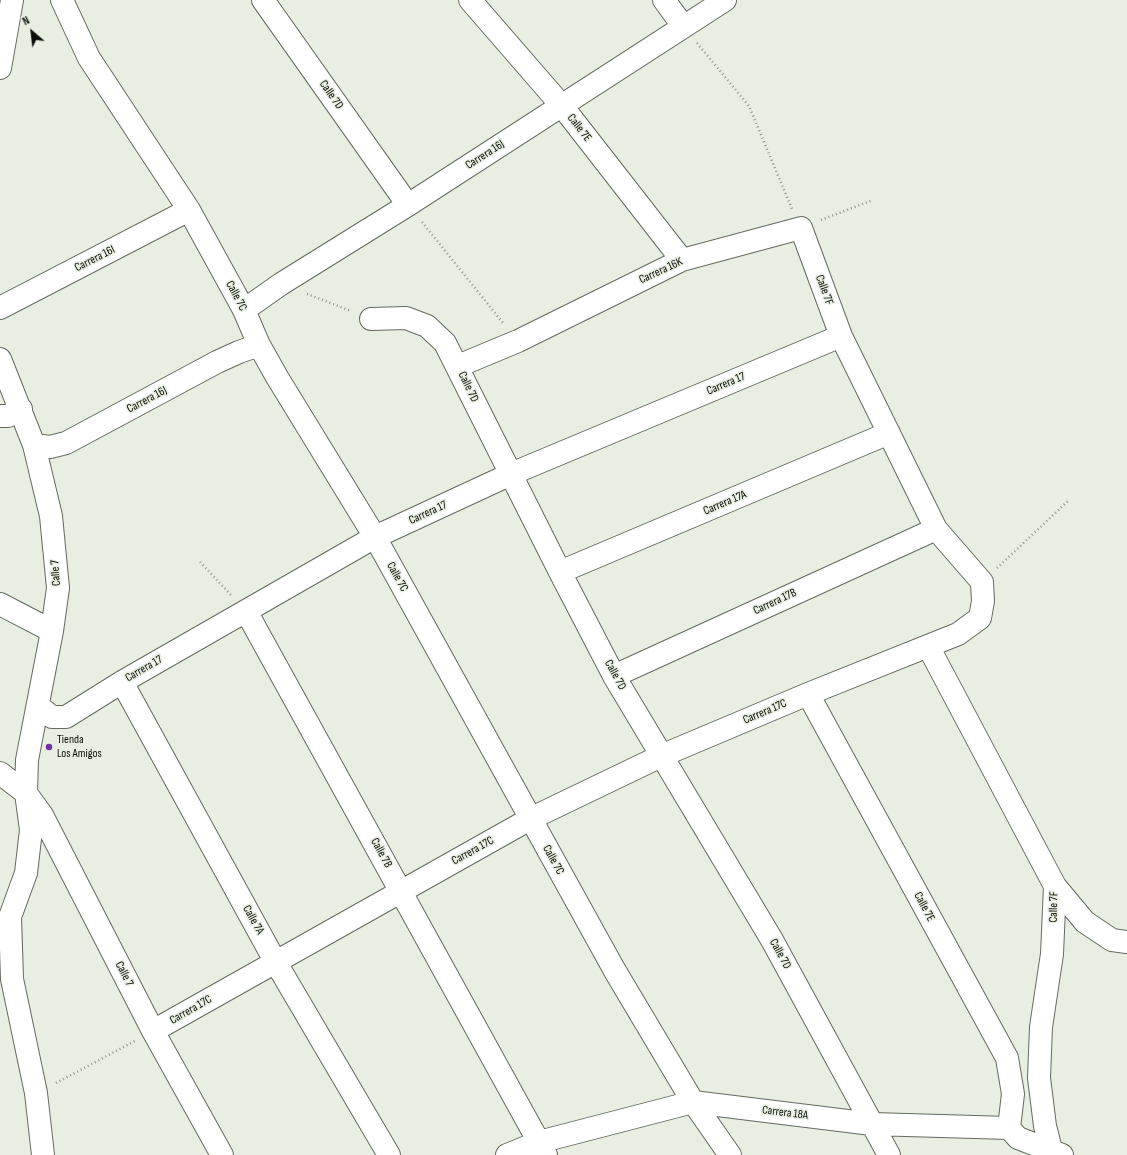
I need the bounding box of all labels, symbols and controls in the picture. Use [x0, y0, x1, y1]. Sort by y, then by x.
north arrow [12, 12, 52, 52]
text: N [20, 14, 32, 28]
street label: Calle 7D [316, 78, 346, 112]
street label: Calle 7E [564, 111, 594, 145]
street label: Carrera 16J [463, 137, 507, 173]
street label: Carrera 16I [72, 243, 118, 275]
street label: Carrera 16K [637, 255, 685, 287]
street label: Calle 7F [812, 273, 836, 307]
street label: Calle 7C [222, 279, 250, 313]
street label: Calle 7D [454, 369, 482, 405]
street label: Carrera 17 [705, 369, 747, 399]
street label: Carrera 16J [124, 383, 170, 417]
street label: Carrera 17A [701, 487, 749, 519]
street label: Carrera 17 [407, 498, 449, 528]
street label: Calle 7 [48, 559, 64, 587]
street label: Calle 7C [383, 560, 411, 594]
street label: Carrera 17B [751, 586, 799, 618]
street label: Carrera 17 [123, 653, 165, 685]
street label: Calle 7D [601, 657, 629, 693]
street label: Carrera 17C [741, 696, 789, 728]
place label: Tienda Los Amigos [57, 733, 102, 761]
marker: Tienda Los Amigos [44, 742, 54, 752]
street label: Carrera 17C [449, 833, 497, 869]
street label: Calle 7B [367, 836, 395, 870]
street label: Calle 7C [539, 843, 567, 877]
street label: Calle 7E [910, 890, 938, 924]
street label: Calle 7F [1047, 891, 1061, 923]
street label: Calle 7A [239, 903, 267, 937]
street label: Calle 7D [766, 936, 794, 972]
street label: Calle 7 [112, 959, 136, 989]
street label: Carrera 17C [167, 992, 215, 1028]
street label: Carrera 18A [761, 1103, 809, 1123]

